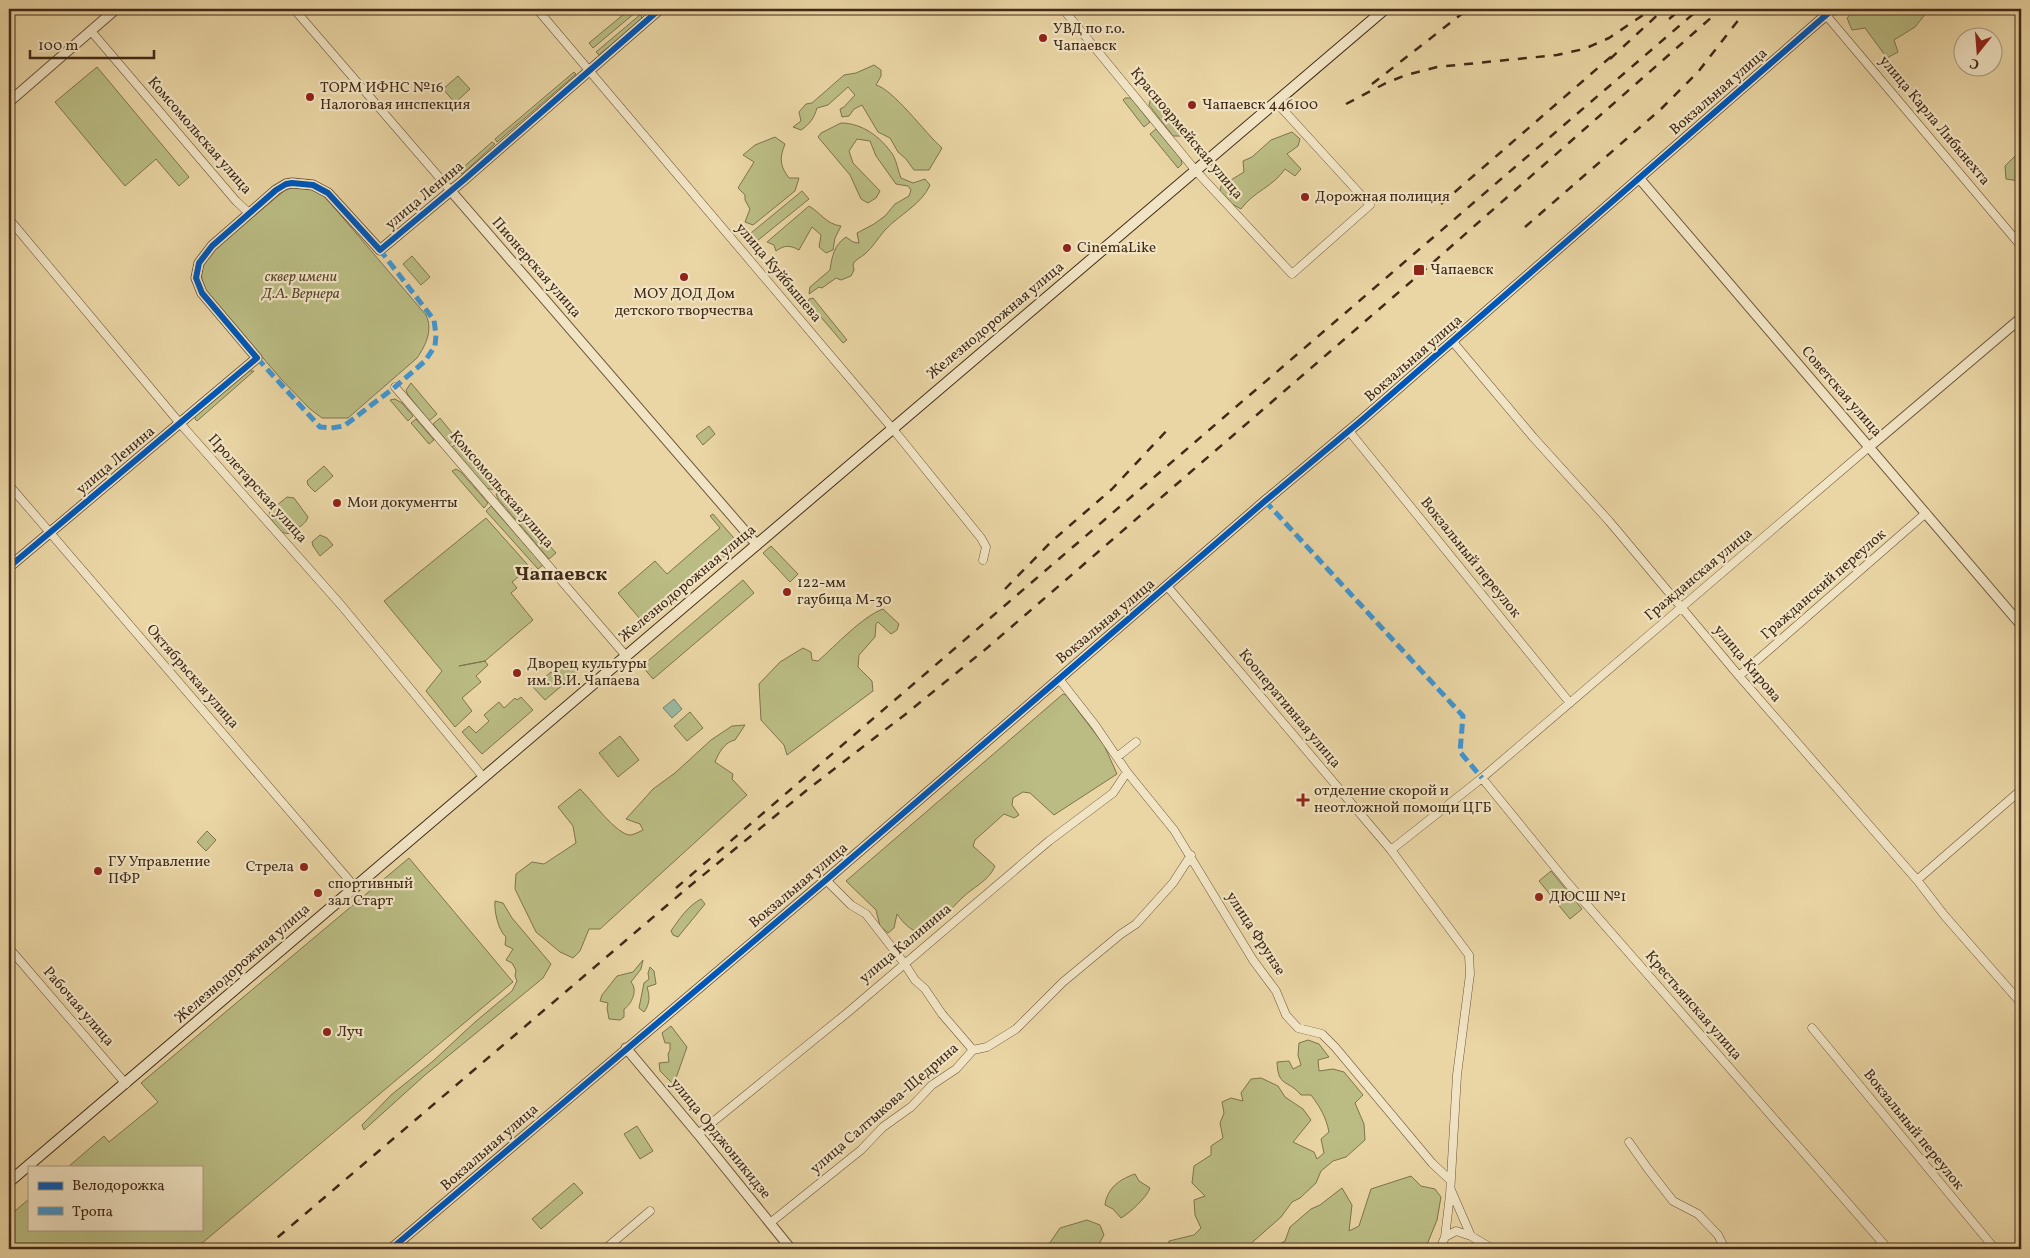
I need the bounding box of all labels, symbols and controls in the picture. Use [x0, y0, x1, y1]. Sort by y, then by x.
place label: УВД по г.о. Чапаевск [1053, 19, 1125, 57]
scale bar [30, 28, 154, 60]
north arrow [1952, 28, 2002, 78]
marker: УВД по г.о. Чапаевск [1037, 32, 1049, 44]
text: 100 m [38, 36, 78, 57]
street label: Вокзальная улица [1666, 44, 1772, 140]
street label: улица Карла Либкнехта [1873, 52, 1995, 190]
text: С [1968, 53, 1982, 73]
street label: Красноармейская улица [1125, 64, 1247, 204]
street label: Комсомольская улица [142, 72, 256, 200]
place label: ТОРМ ИФНС №16 Налоговая инспекция [320, 78, 470, 116]
marker: ТОРМ ИФНС №16 Налоговая инспекция [304, 91, 316, 103]
place label: Чапаевск 446100 [1202, 95, 1318, 116]
marker: Чапаевск 446100 [1186, 99, 1198, 111]
street label: улица Ленина [381, 157, 469, 235]
place label: Дорожная полиция [1315, 187, 1450, 208]
marker: Дорожная полиция [1299, 191, 1311, 203]
street label: Пионерская улица [486, 213, 586, 323]
street label: улица Куйбышева [730, 219, 826, 327]
place label: CinemaLike [1077, 238, 1156, 259]
marker: CinemaLike [1061, 242, 1073, 254]
street label: Железнодорожная улица [923, 257, 1069, 385]
place label: Чапаевск [1430, 260, 1494, 281]
marker: Чапаевск [1412, 263, 1426, 277]
park label: сквер имени Д.А. Вернера [261, 267, 340, 305]
marker: МОУ ДОД Дом детского творчества [678, 271, 690, 283]
place label: МОУ ДОД Дом детского творчества [615, 284, 753, 322]
street label: Вокзальная улица [1361, 311, 1467, 407]
street label: Советская улица [1796, 342, 1886, 442]
street label: улица Ленина [72, 422, 160, 500]
street label: Комсомольская улица [444, 426, 558, 554]
street label: Пролетарская улица [202, 430, 312, 548]
place label: Мои документы [347, 493, 458, 514]
street label: Вокзальный переулок [1415, 493, 1525, 623]
marker: Мои документы [331, 497, 343, 509]
street label: Железнодорожная улица [615, 520, 761, 648]
street label: Гражданская улица [1641, 524, 1757, 626]
street label: Гражданский переулок [1757, 525, 1891, 645]
district label: Чапаевск [515, 561, 607, 589]
place label: 122-мм гаубица М-30 [797, 573, 892, 611]
street label: Вокзальная улица [1052, 574, 1160, 670]
marker: 122-мм гаубица М-30 [781, 586, 793, 598]
street label: Октябрьская улица [141, 620, 243, 734]
street label: улица Кирова [1708, 621, 1786, 707]
street label: Кооперативная улица [1233, 645, 1345, 773]
place label: Дворец культуры им. В.И. Чапаева [527, 654, 647, 692]
marker: Дворец культуры им. В.И. Чапаева [511, 667, 523, 679]
place label: отделение скорой и неотложной помощи ЦГБ [1314, 781, 1492, 819]
marker: отделение скорой и неотложной помощи ЦГБ [1296, 793, 1310, 807]
street label: Вокзальная улица [745, 838, 853, 934]
place label: ГУ Управление ПФР [108, 852, 210, 890]
place label: Стрела [246, 857, 294, 878]
marker: Стрела [298, 861, 310, 873]
marker: ГУ Управление ПФР [92, 865, 104, 877]
place label: спортивный зал Старт [328, 874, 413, 912]
marker: спортивный зал Старт [312, 887, 324, 899]
place label: ДЮСШ №1 [1549, 887, 1626, 908]
street label: улица Фрунзе [1220, 888, 1290, 980]
marker: ДЮСШ №1 [1533, 891, 1545, 903]
street label: Железнодорожная улица [171, 899, 315, 1029]
street label: улица Калинина [855, 899, 957, 989]
street label: Крестьянская улица [1639, 947, 1747, 1065]
street label: Рабочая улица [37, 962, 119, 1052]
place label: Луч [337, 1022, 363, 1043]
marker: Луч [321, 1026, 333, 1038]
street label: улица Салтыкова-Щедрина [806, 1039, 964, 1179]
street label: Вокзальный переулок [1858, 1065, 1968, 1195]
street label: улица Орджоникидзе [665, 1074, 775, 1204]
street label: Вокзальная улица [437, 1100, 543, 1196]
legend [28, 1166, 202, 1230]
text: Велодорожка [72, 1176, 165, 1197]
text: Тропа [72, 1202, 113, 1223]

